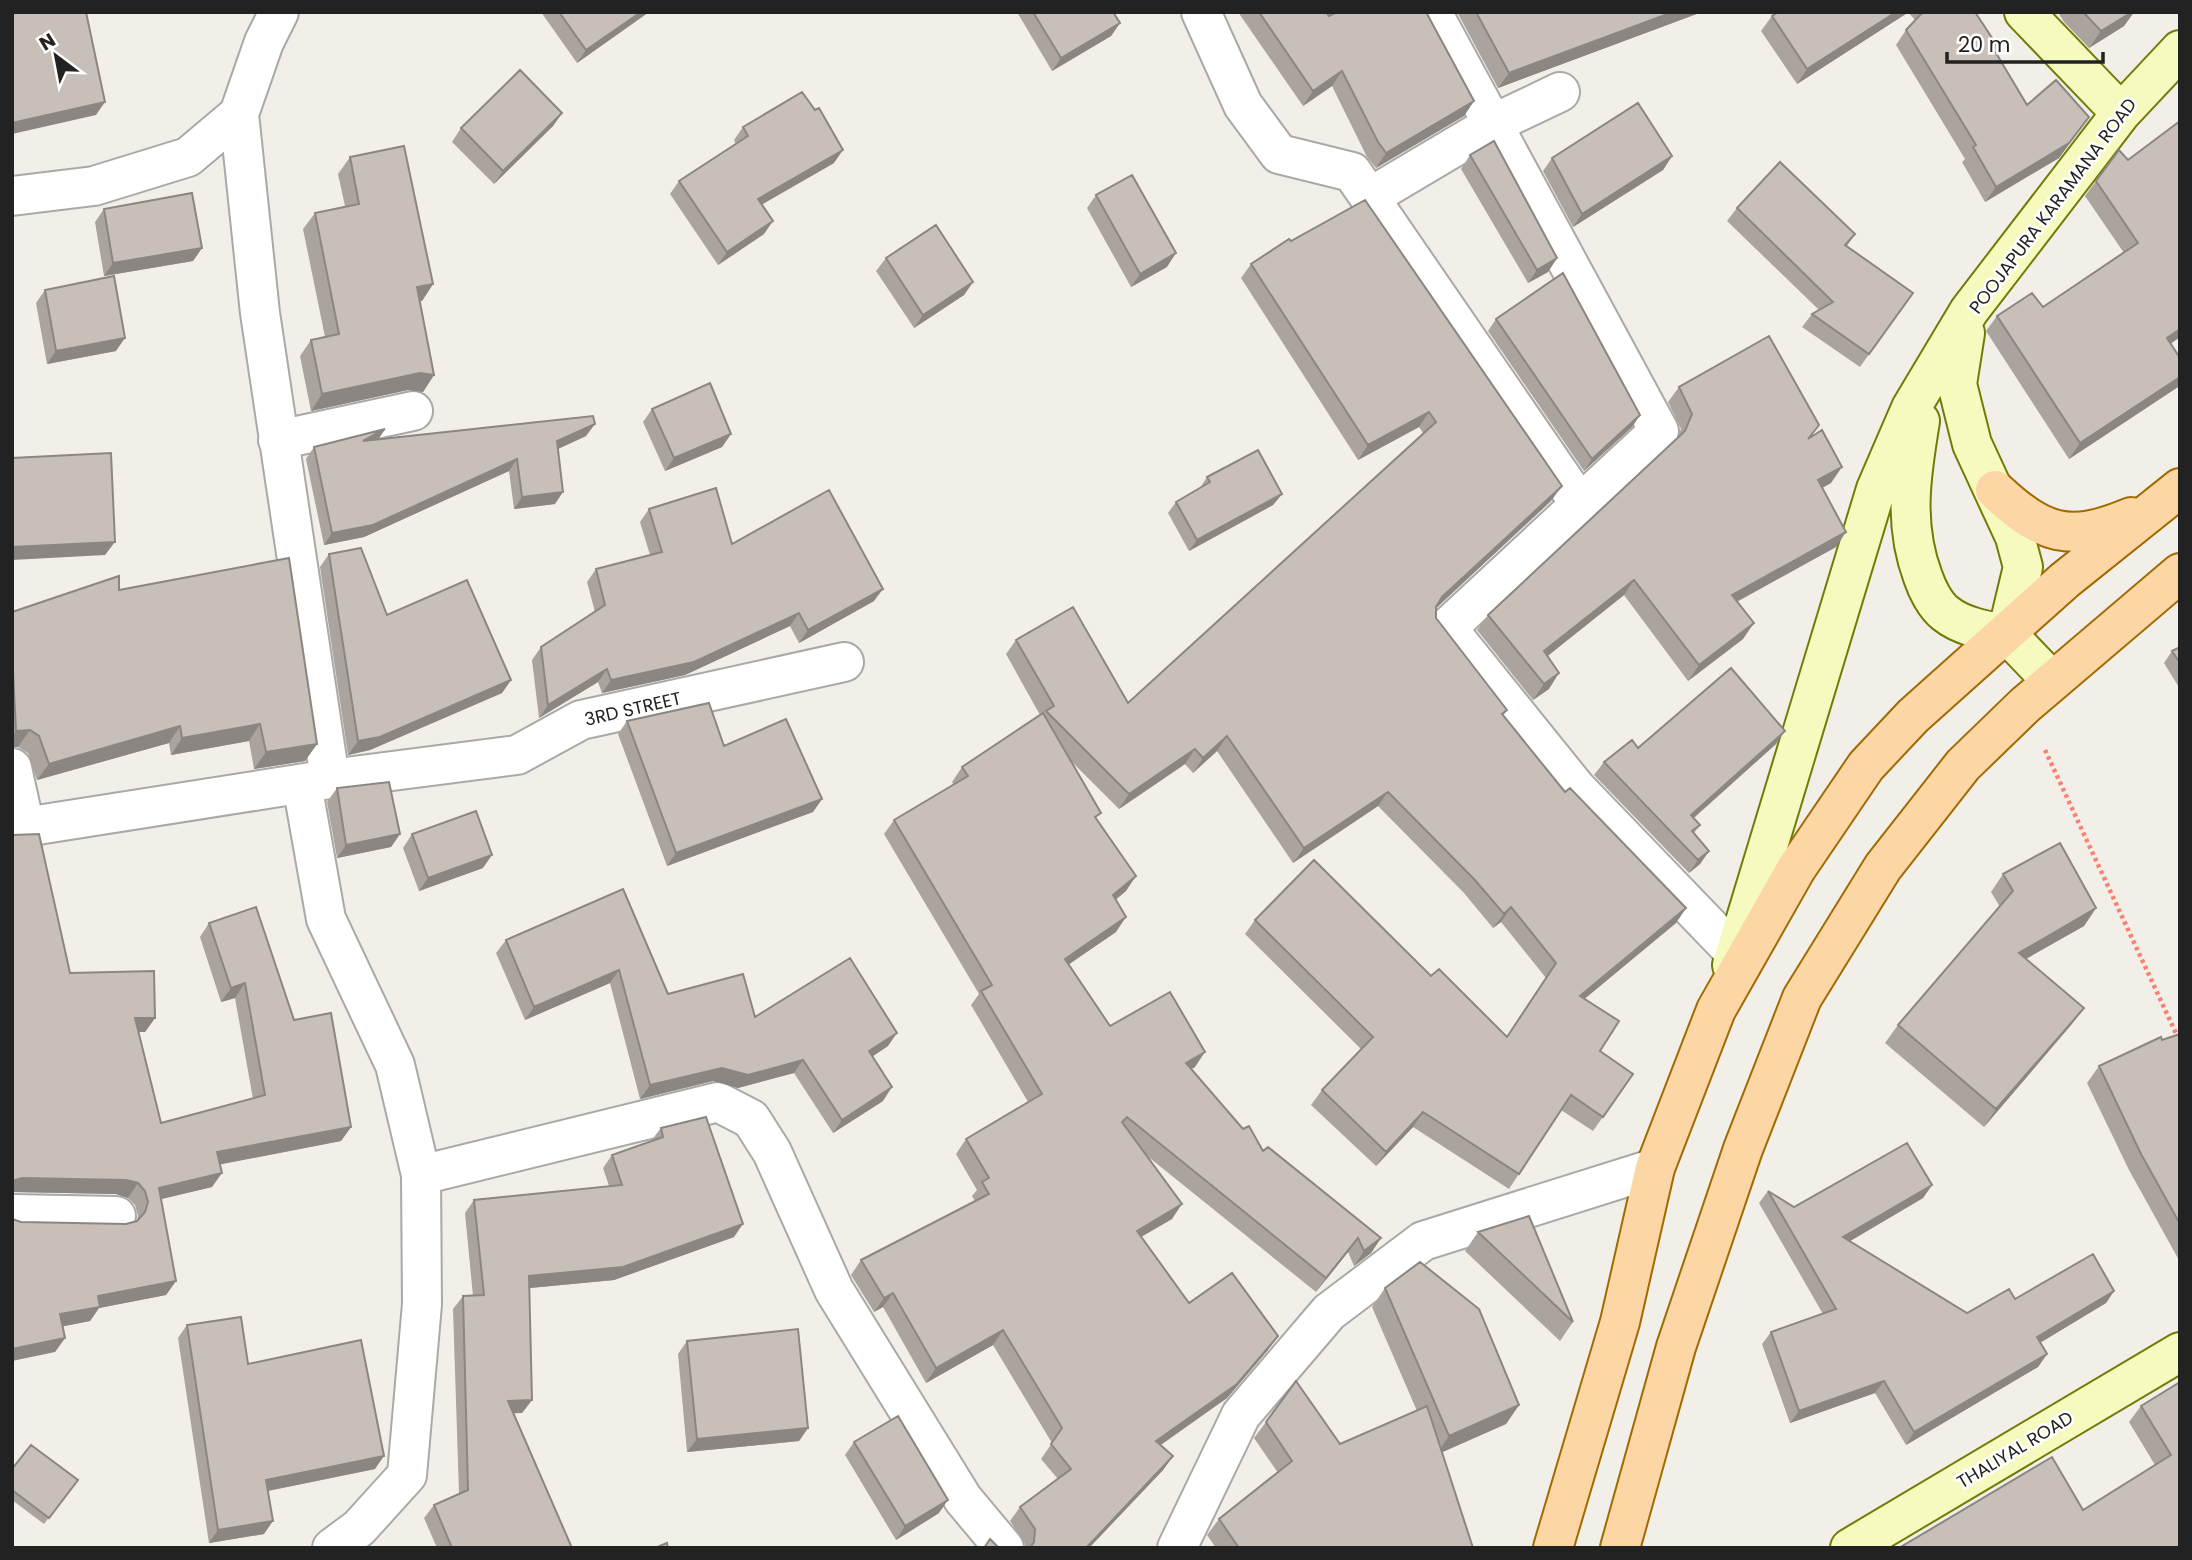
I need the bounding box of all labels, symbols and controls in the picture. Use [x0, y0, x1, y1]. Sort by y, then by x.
north arrow [21, 21, 91, 91]
scale bar [1947, 21, 2103, 65]
text: N [34, 27, 60, 57]
text: 20 m [1958, 30, 2011, 59]
street label: POOJAPURA KARAMANA ROAD [1963, 93, 2142, 319]
street label: 3RD STREET [582, 685, 684, 732]
street label: THALIYAL ROAD [1952, 1405, 2078, 1494]

